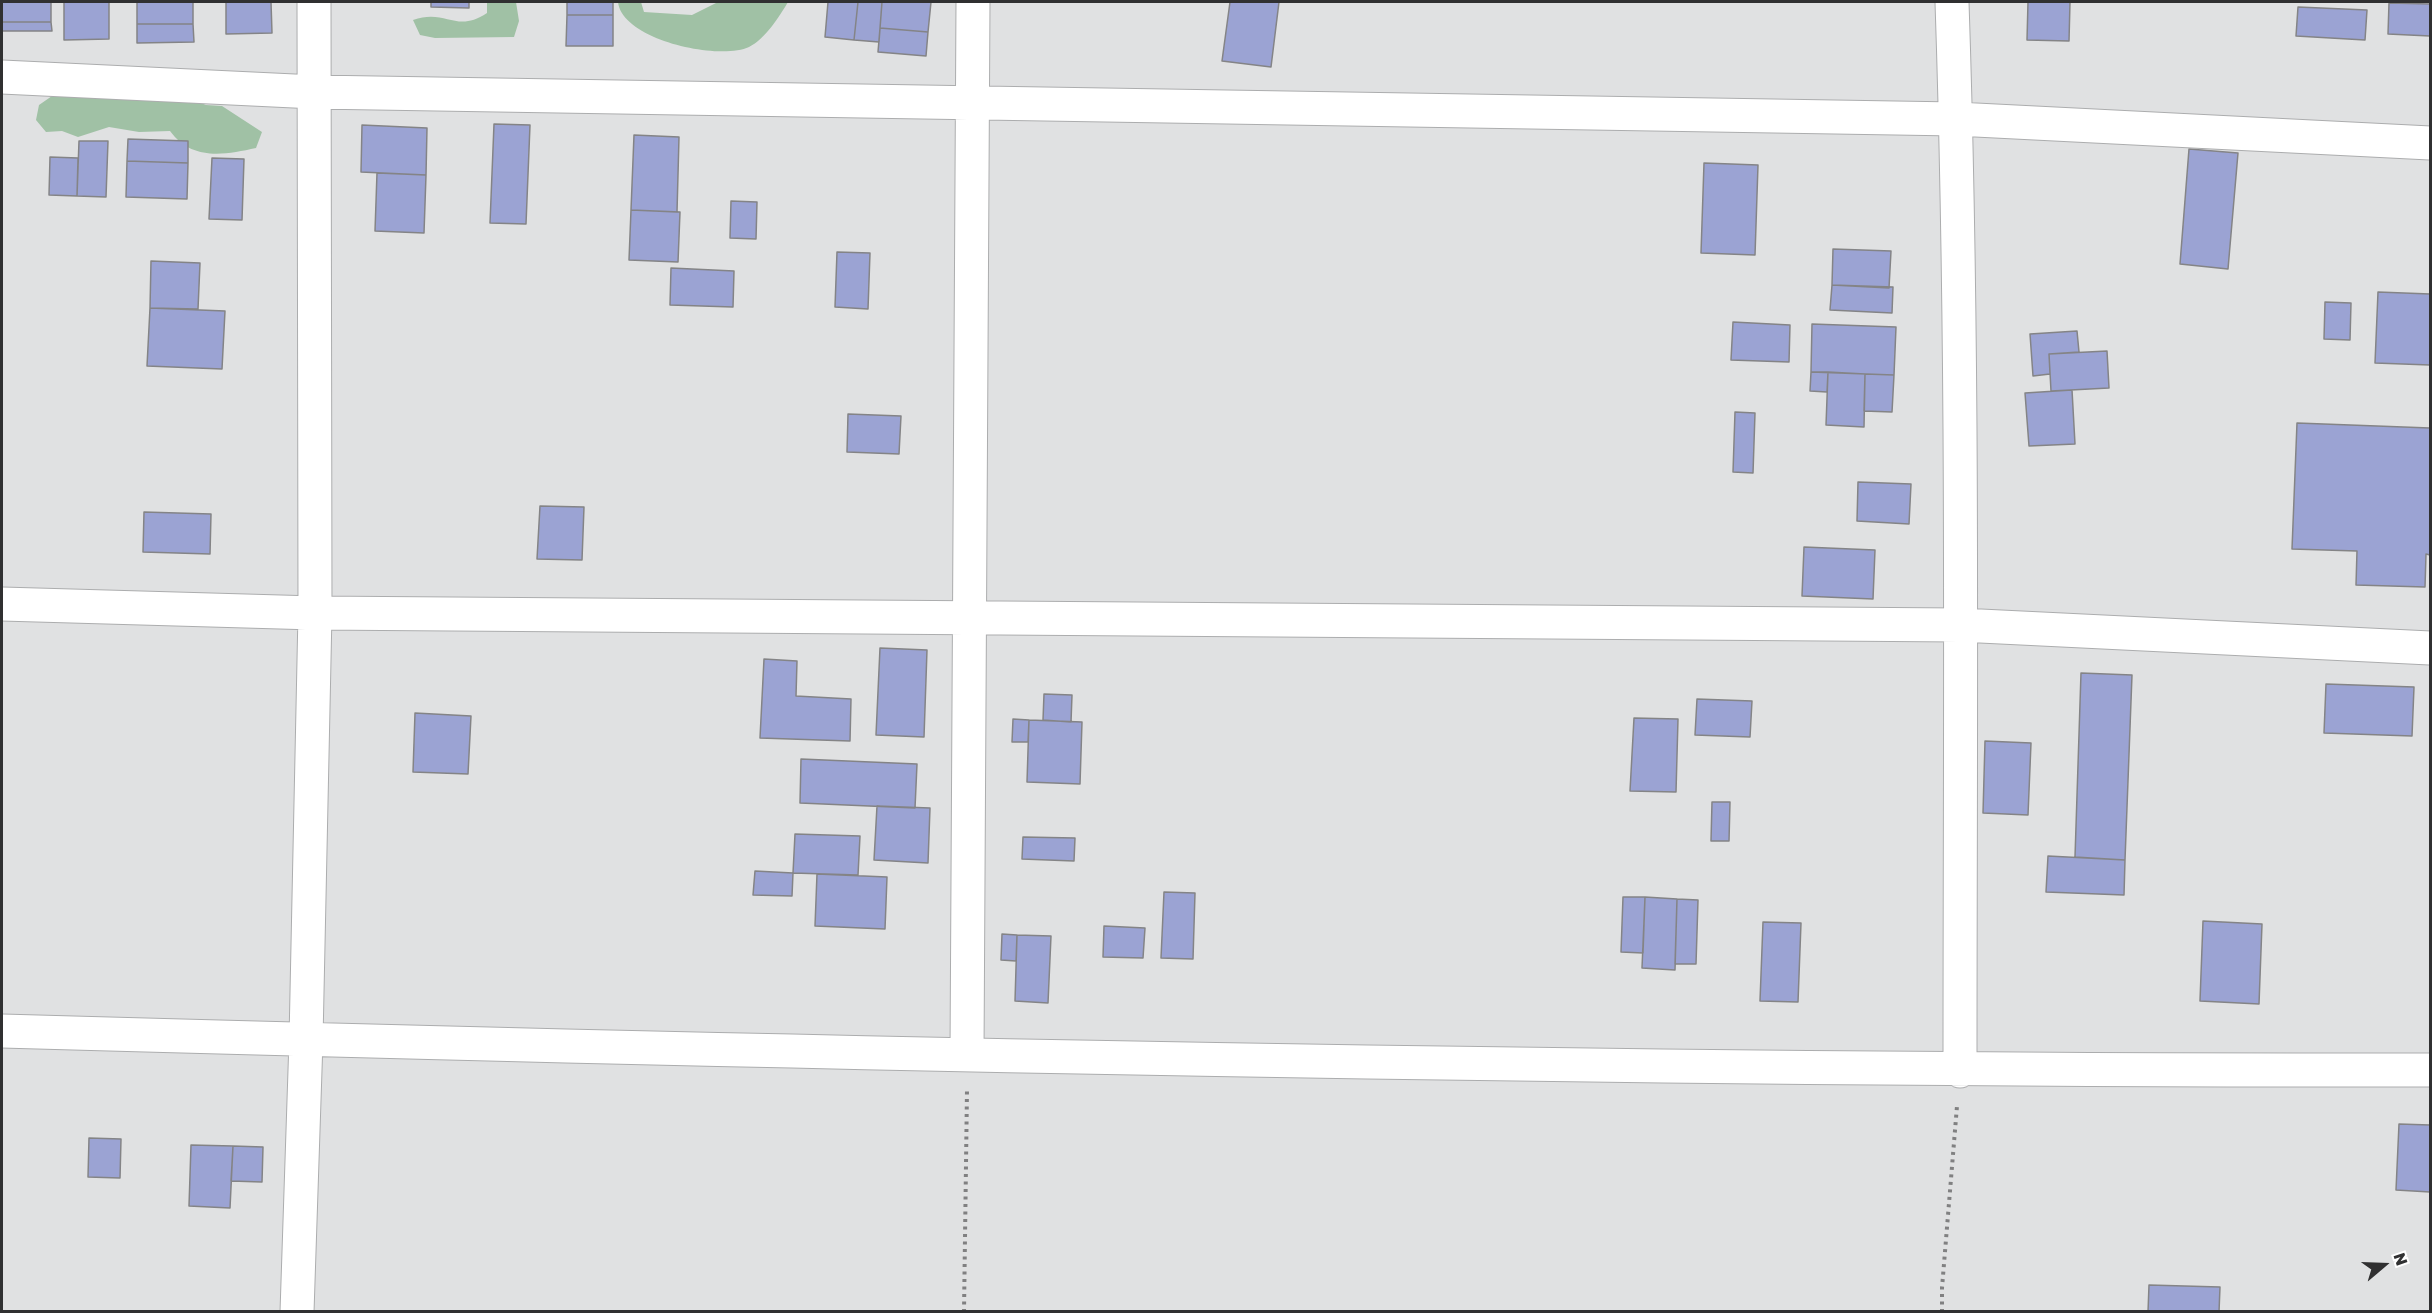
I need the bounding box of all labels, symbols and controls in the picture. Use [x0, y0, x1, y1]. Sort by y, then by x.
north arrow [2354, 1235, 2414, 1295]
text: N [2390, 1250, 2412, 1268]

